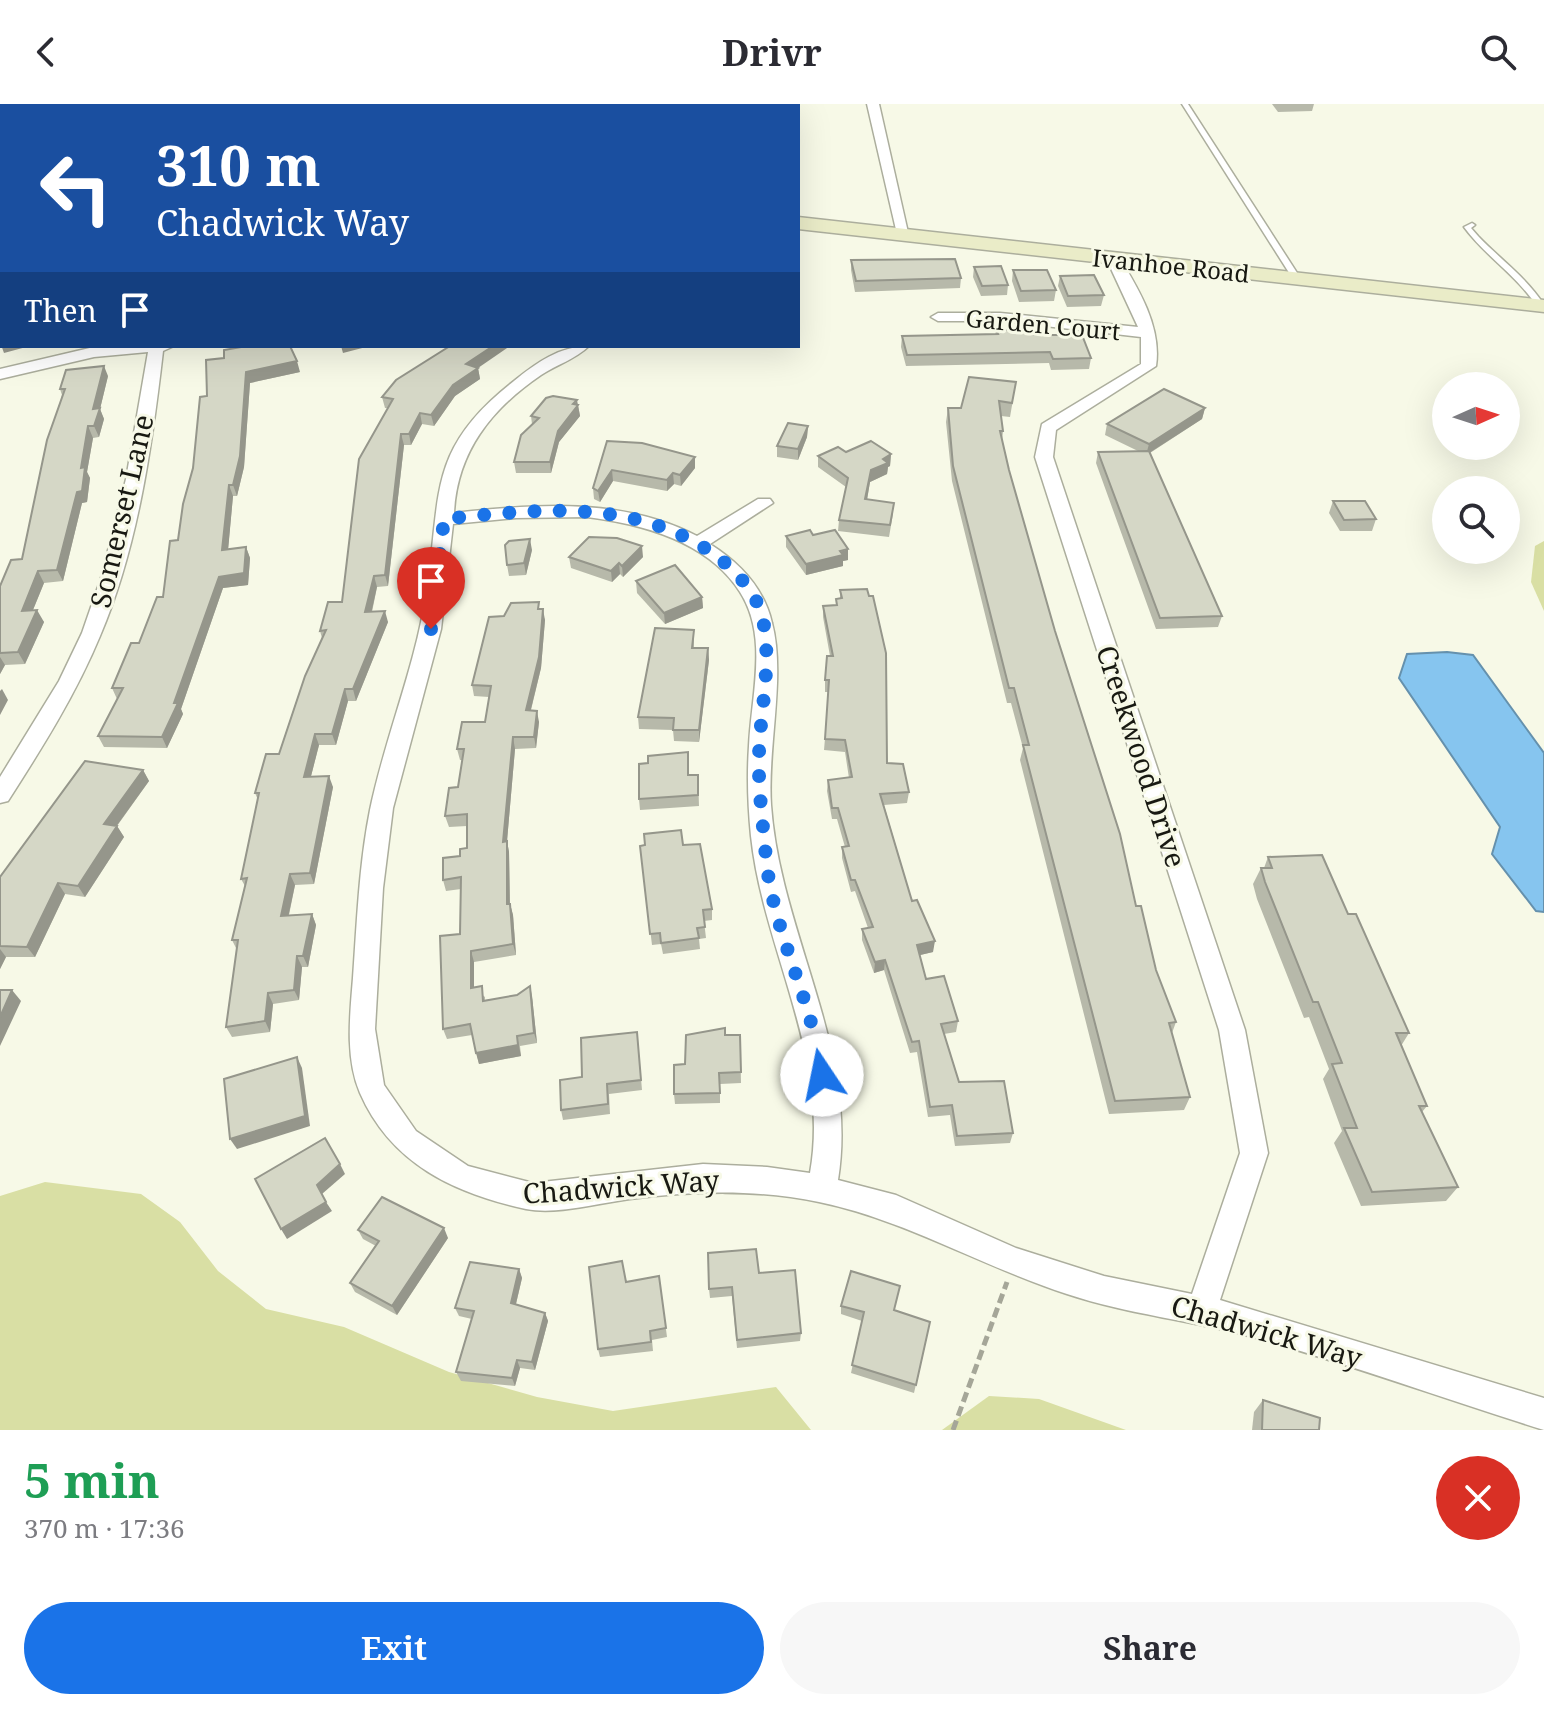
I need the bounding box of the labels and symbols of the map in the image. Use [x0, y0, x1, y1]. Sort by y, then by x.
street label: Ivanhoe Road [1091, 240, 1251, 290]
street label: Garden Court [964, 301, 1122, 347]
north arrow [1432, 372, 1520, 460]
street label: Somerset Lane [80, 411, 162, 611]
pin [397, 547, 465, 629]
street label: Creekwood Drive [1088, 640, 1196, 872]
position arrow [780, 1033, 864, 1117]
street label: Chadwick Way [521, 1160, 721, 1212]
street label: Chadwick Way [1167, 1286, 1367, 1376]

